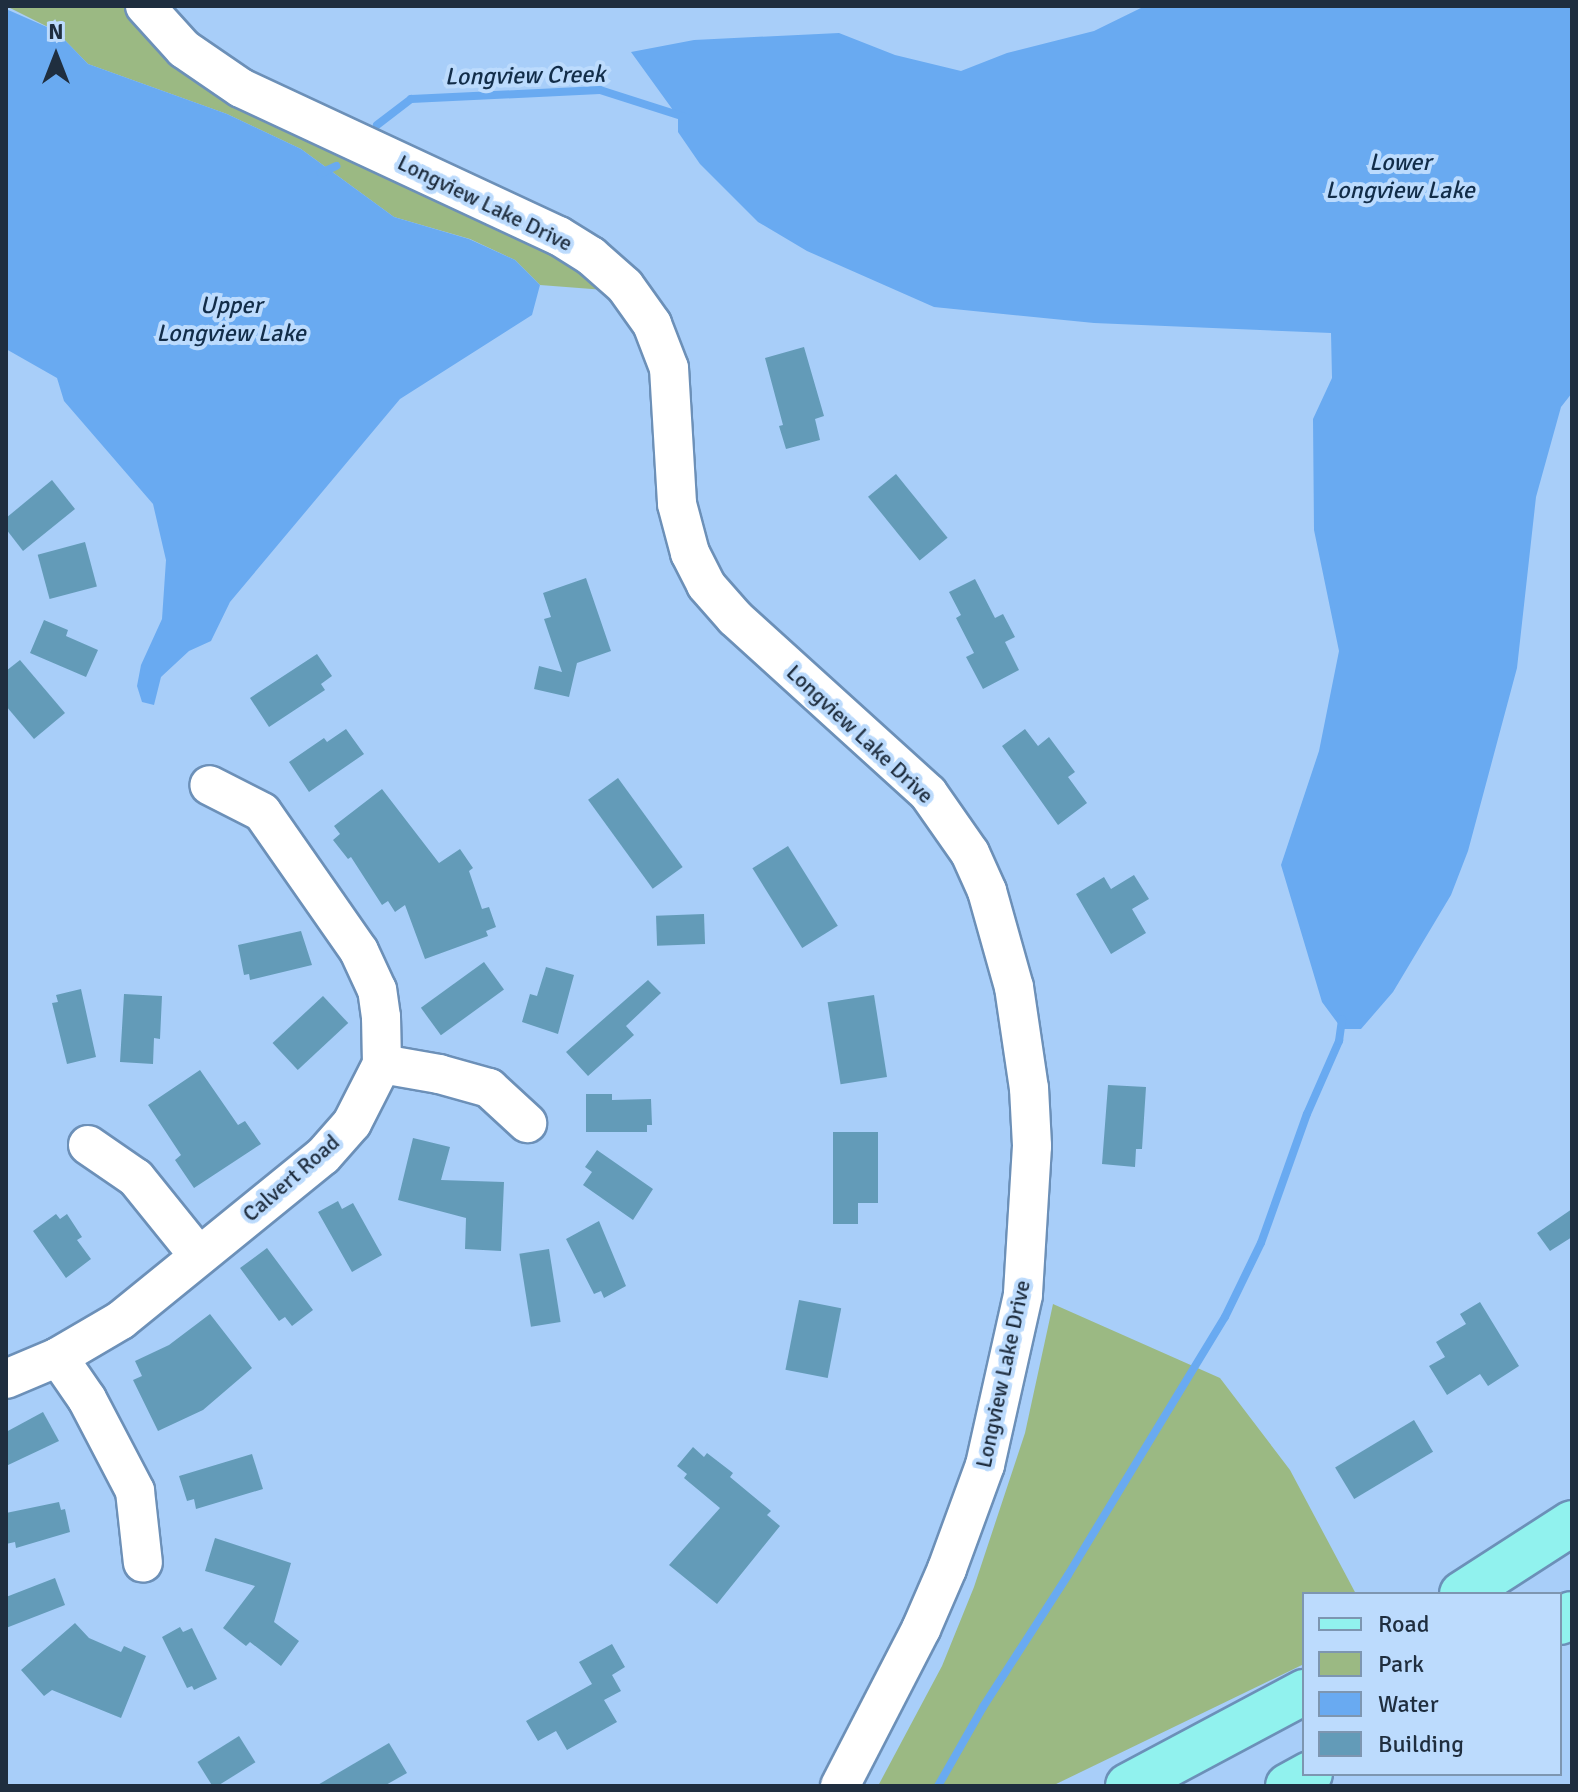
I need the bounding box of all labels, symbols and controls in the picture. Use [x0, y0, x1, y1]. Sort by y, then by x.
north arrow [16, 16, 96, 96]
text: N [48, 18, 64, 45]
water label: Longview Creek [444, 60, 606, 92]
street label: Longview Lake Drive [393, 149, 577, 257]
water label: Lower Longview Lake [1325, 149, 1475, 205]
water label: Upper Longview Lake [156, 292, 306, 348]
street label: Longview Lake Drive [781, 659, 939, 809]
street label: Calvert Road [237, 1129, 345, 1227]
street label: Longview Lake Drive [970, 1278, 1036, 1470]
legend [1302, 1592, 1562, 1776]
text: Road [1378, 1609, 1429, 1639]
text: Park [1378, 1649, 1424, 1679]
text: Water [1378, 1689, 1438, 1719]
text: Building [1378, 1729, 1464, 1759]

